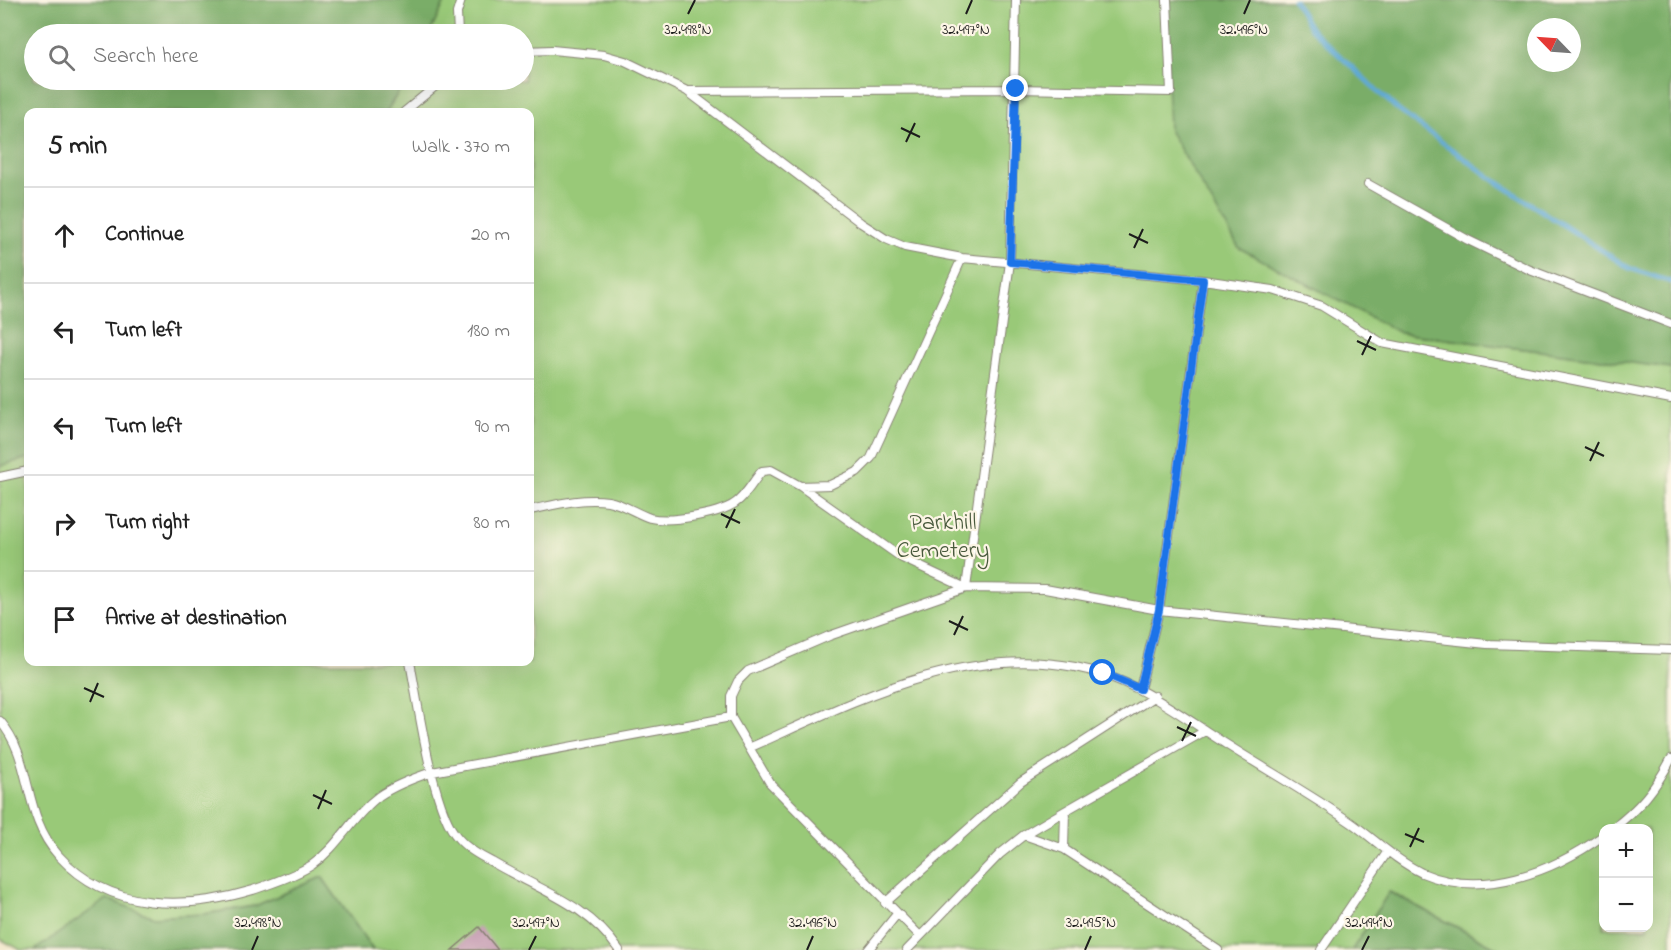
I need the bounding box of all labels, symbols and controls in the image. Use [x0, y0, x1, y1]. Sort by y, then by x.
north arrow [1527, 18, 1581, 72]
text: 32.498°N [664, 19, 712, 41]
text: 32.497°N [942, 19, 990, 41]
text: 32.496°N [1220, 19, 1268, 41]
search box [24, 24, 534, 90]
icon: search [45, 41, 78, 74]
text: Search here [93, 41, 198, 73]
route end [1002, 75, 1028, 101]
text: 5 min [48, 128, 107, 166]
text: Walk · 370 m [412, 133, 510, 162]
icon: ahead [48, 219, 81, 252]
text: Continue [105, 219, 184, 251]
text: 20 m [471, 221, 510, 250]
icon: left [48, 315, 81, 348]
text: Turn left [105, 315, 182, 347]
text: 180 m [467, 317, 510, 346]
icon: left [48, 411, 81, 444]
text: Turn left [105, 411, 182, 443]
text: 90 m [475, 413, 510, 442]
park label: Parkhill Cemetery [897, 506, 989, 570]
icon: right [48, 507, 81, 540]
text: Turn right [105, 507, 190, 539]
text: 80 m [473, 509, 510, 538]
icon: arrive [48, 603, 81, 636]
text: Arrive at destination [105, 603, 287, 635]
route start [1089, 659, 1115, 685]
map controls [1599, 824, 1653, 932]
button: + [1599, 824, 1653, 878]
button: − [1599, 878, 1653, 932]
text: 32.498°N [234, 912, 282, 934]
text: 32.497°N [512, 912, 560, 934]
text: 32.496°N [789, 912, 837, 934]
text: 32.495°N [1066, 912, 1116, 934]
text: 32.494°N [1345, 912, 1393, 934]

